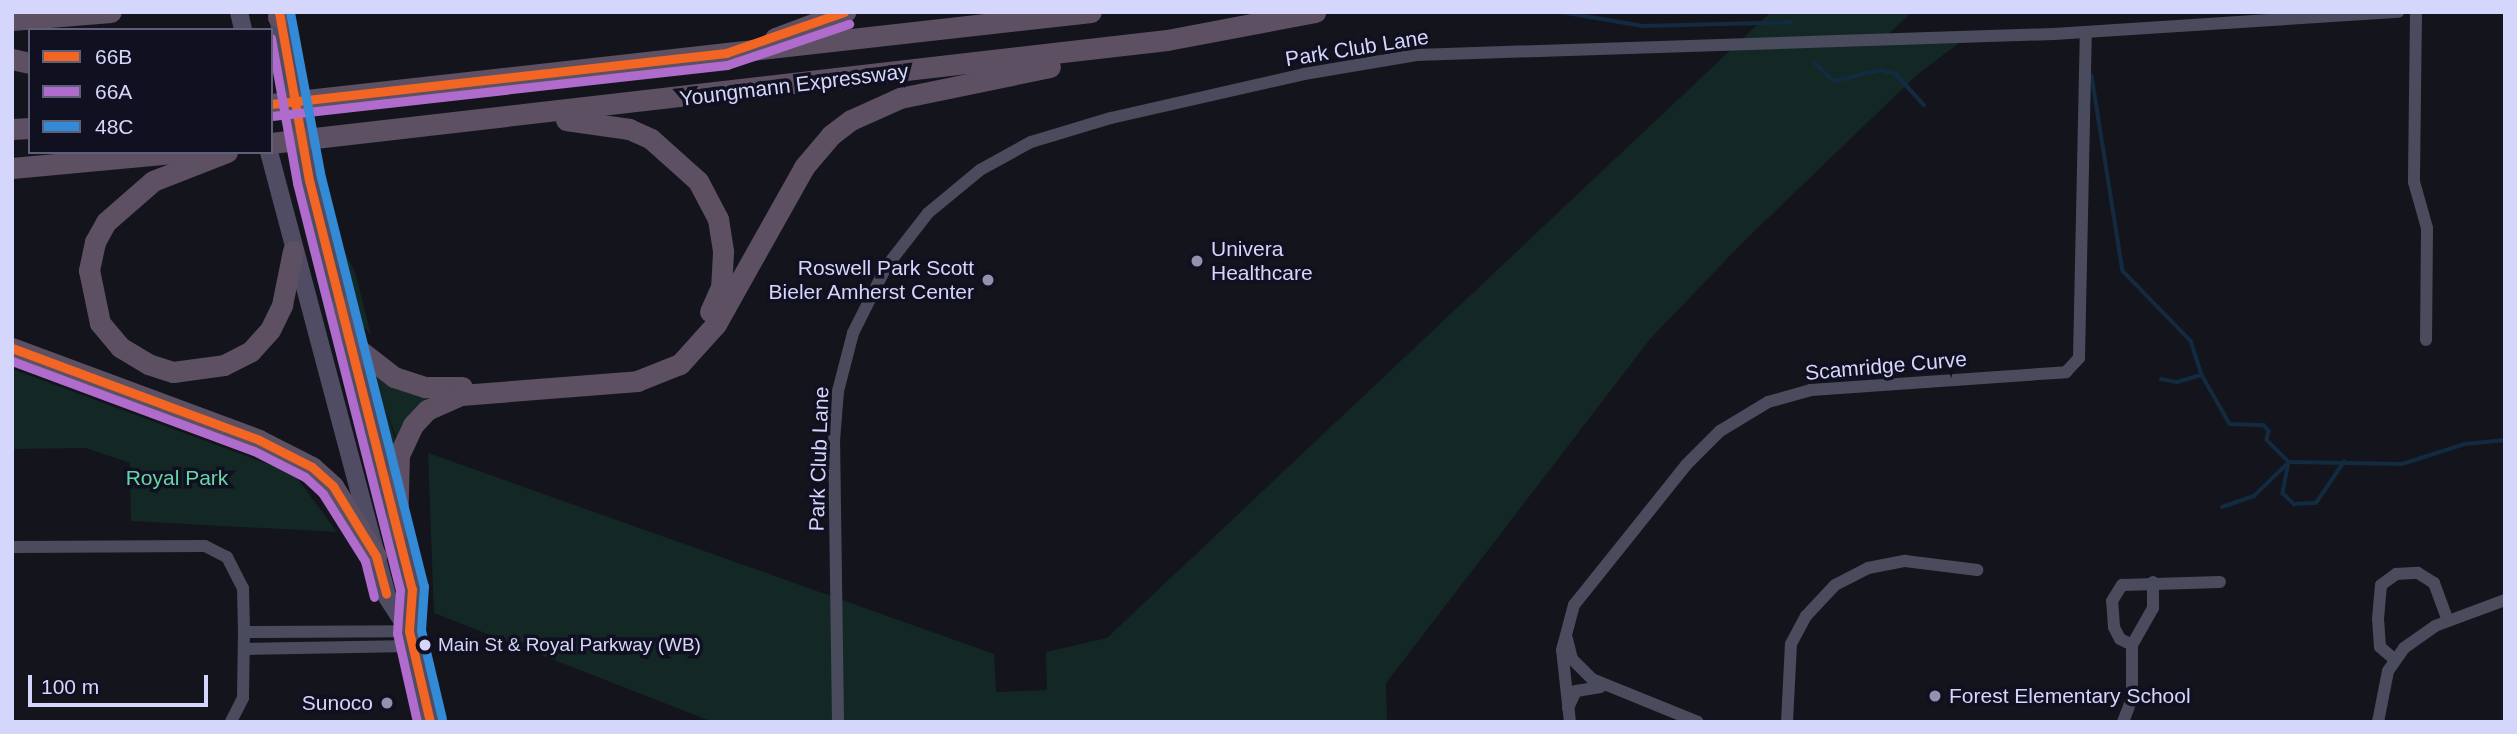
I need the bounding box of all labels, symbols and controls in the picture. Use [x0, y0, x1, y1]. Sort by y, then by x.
street label: Park Club Lane [1284, 24, 1430, 72]
legend [28, 28, 273, 154]
text: 66B [95, 45, 132, 68]
street label: Youngmann Expressway [678, 58, 910, 112]
text: 66A [95, 80, 132, 103]
text: 48C [95, 115, 134, 138]
place label: Univera Healthcare [1211, 236, 1313, 286]
marker: Univera Healthcare [1189, 253, 1205, 269]
place label: Roswell Park Scott Bieler Amherst Center [767, 255, 974, 305]
marker: Roswell Park Scott Bieler Amherst Center [980, 272, 996, 288]
street label: Scamridge Curve [1804, 346, 1968, 386]
street label: Park Club Lane [804, 386, 834, 532]
park label: Royal Park [126, 465, 228, 491]
place label: Main St & Royal Parkway (WB) [438, 634, 701, 656]
marker: Main St & Royal Parkway (WB) [418, 638, 432, 652]
scale bar [32, 660, 212, 704]
text: 100 m [41, 675, 99, 698]
place label: Forest Elementary School [1949, 683, 2191, 709]
marker: Forest Elementary School [1927, 688, 1943, 704]
place label: Sunoco [302, 690, 373, 716]
marker: Sunoco [379, 695, 395, 711]

